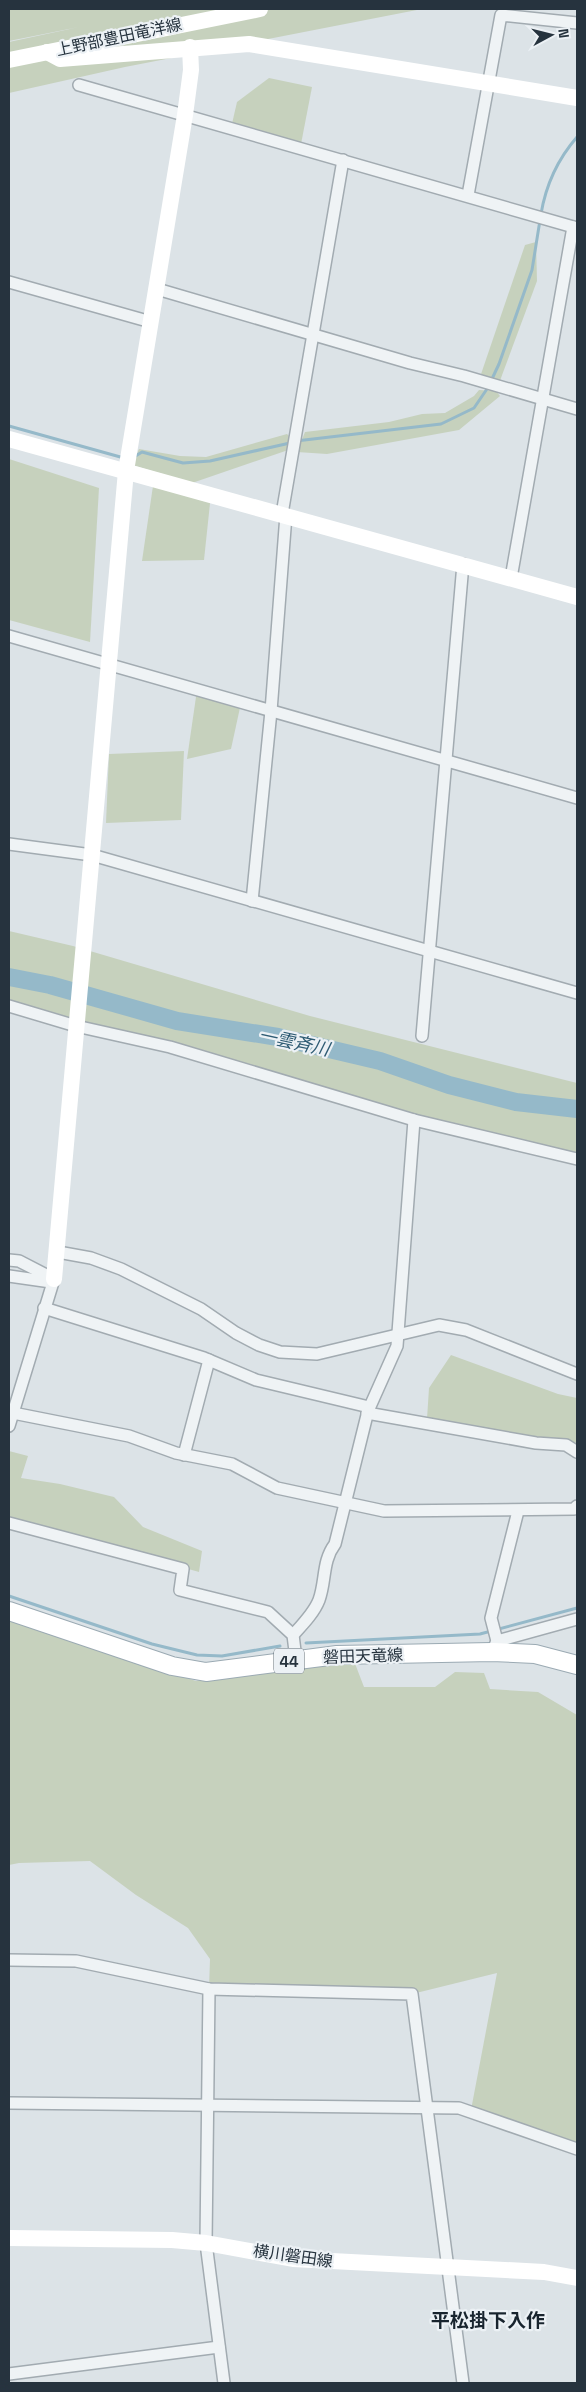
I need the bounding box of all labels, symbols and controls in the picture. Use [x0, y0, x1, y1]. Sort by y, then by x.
north arrow [526, 10, 576, 60]
street label: 上野部豊田竜洋線 [54, 13, 184, 61]
text: N [554, 28, 573, 39]
water label: 一雲斉川 [256, 1023, 334, 1061]
street label: 磐田天竜線 [323, 1644, 403, 1668]
road number: 44 [274, 1648, 304, 1674]
street label: 横川磐田線 [252, 2240, 334, 2272]
district label: 平松掛下入作 [431, 2308, 545, 2333]

